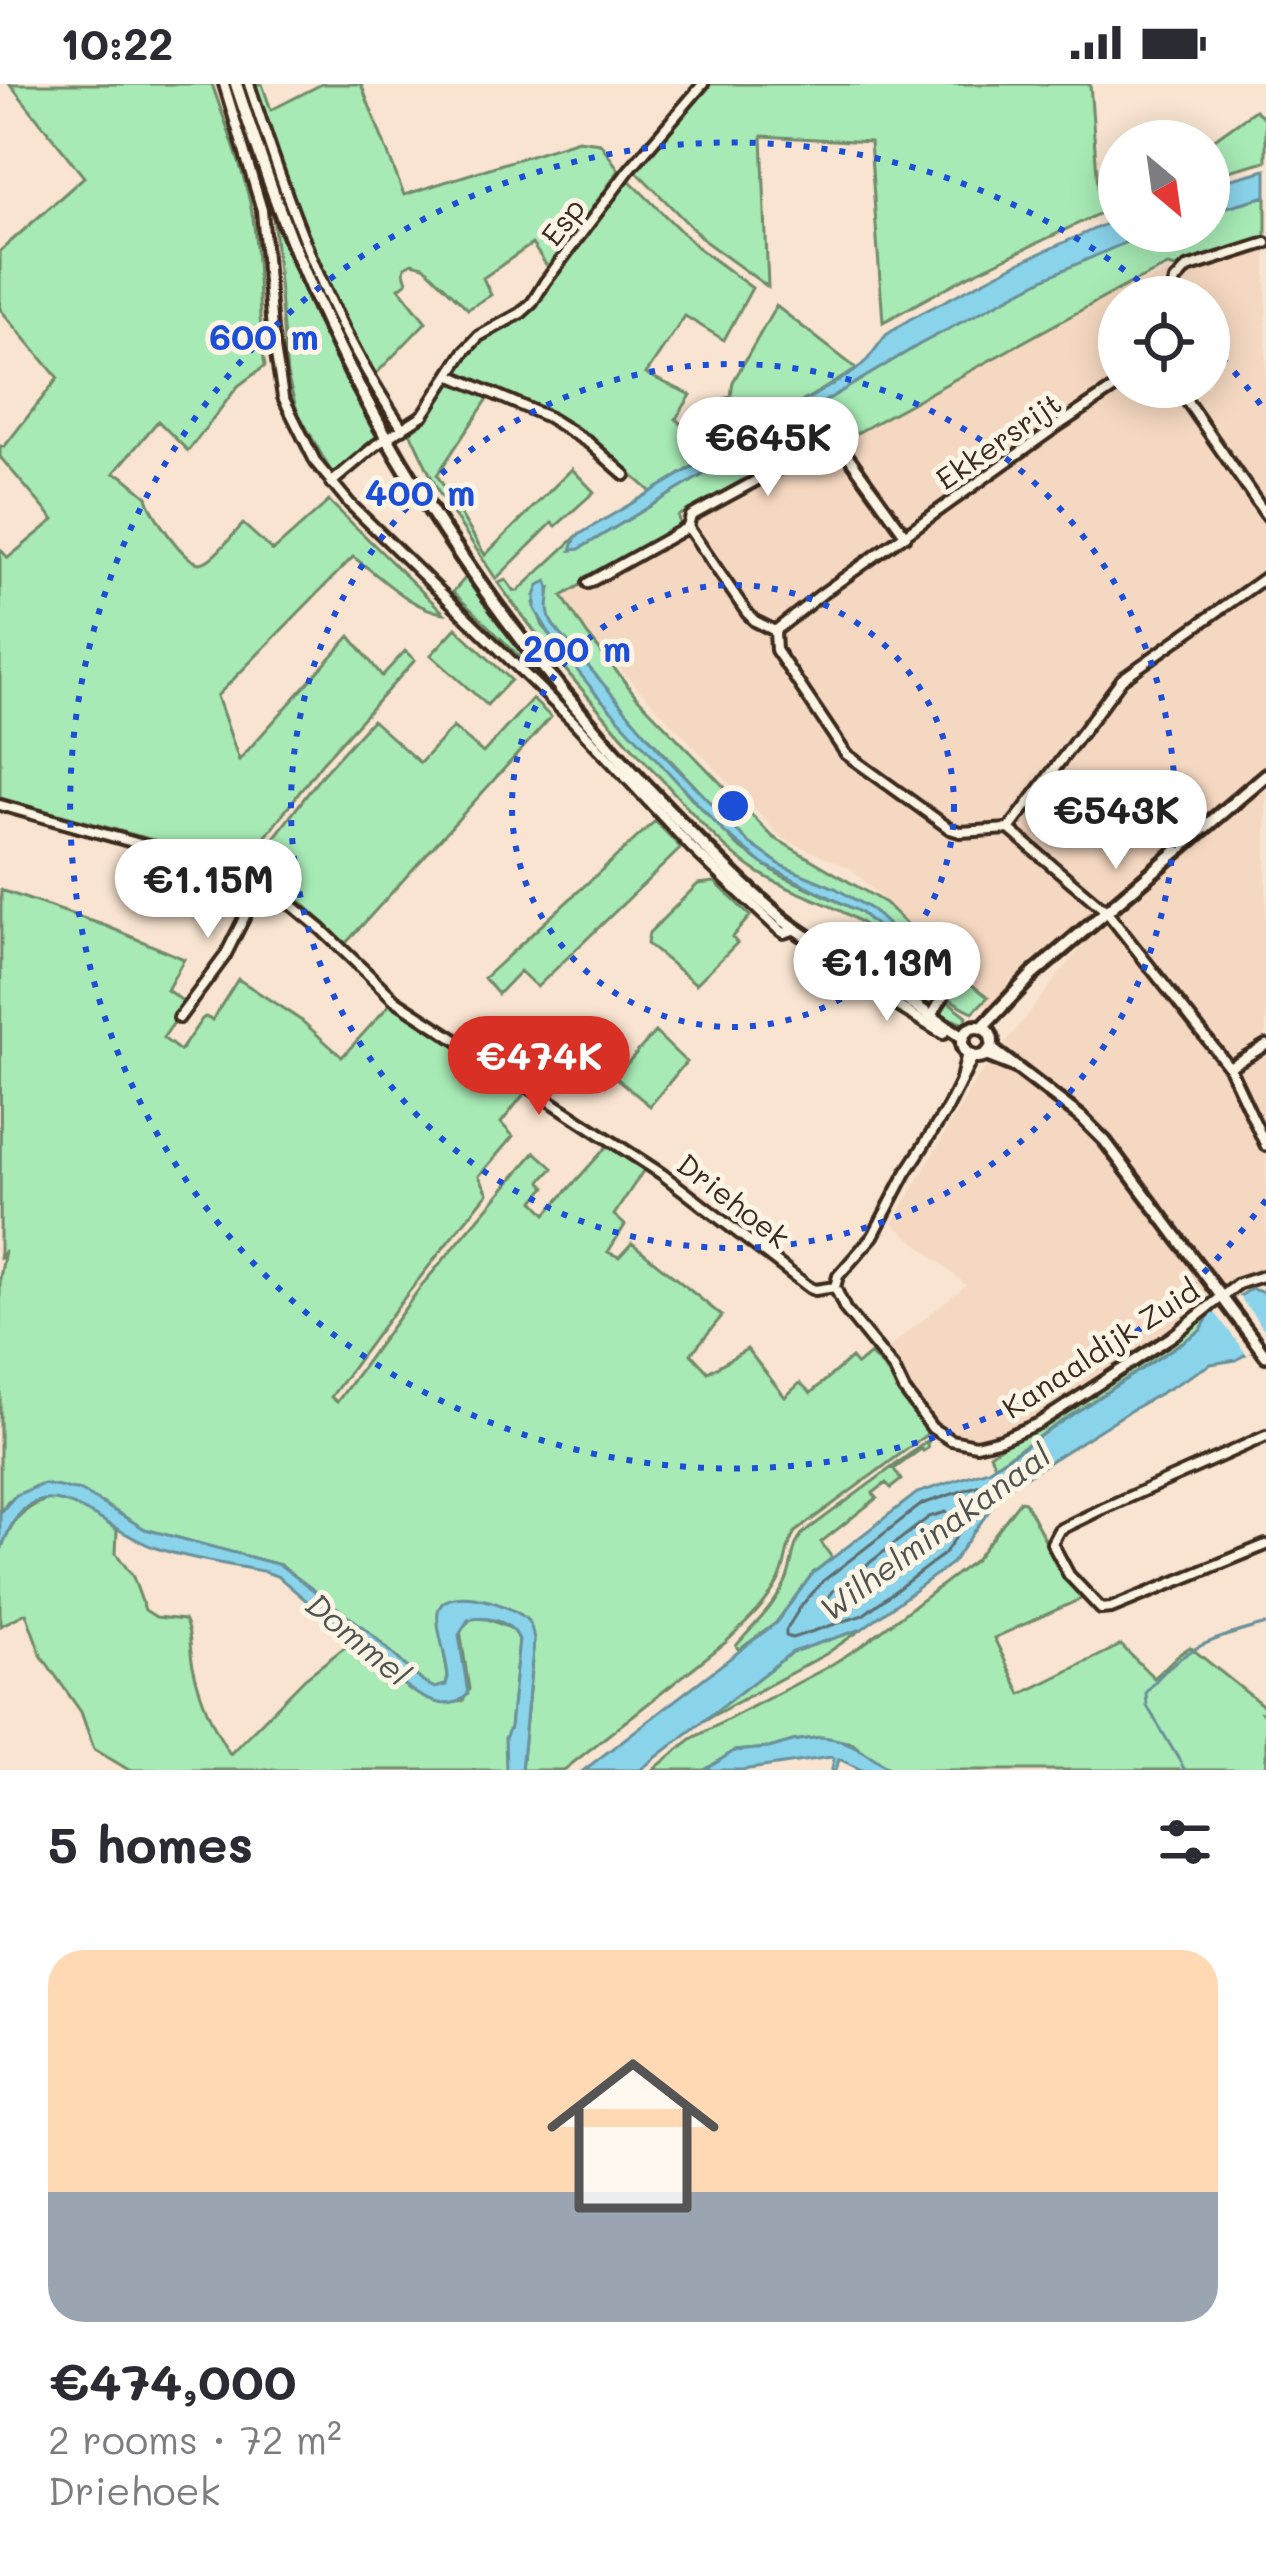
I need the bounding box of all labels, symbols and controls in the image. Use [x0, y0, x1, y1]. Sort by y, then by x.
text: 10:22 [60, 13, 173, 71]
north arrow [1098, 120, 1230, 252]
map controls [1098, 120, 1230, 408]
street label: Esp [531, 189, 593, 253]
button: locate [1098, 276, 1230, 408]
text: 600 m [209, 312, 319, 359]
street label: Ekkersrijt [927, 382, 1069, 498]
pin: €645K [684, 397, 852, 499]
text: €645K [704, 410, 832, 461]
text: 400 m [365, 468, 475, 515]
text: 200 m [523, 624, 631, 671]
pin: €543K [1032, 770, 1200, 872]
text: €543K [1052, 783, 1180, 834]
centre of rings [712, 785, 754, 827]
pin: €1.15M [110, 839, 306, 941]
text: €1.15M [142, 852, 274, 903]
pin: €1.13M [789, 922, 985, 1024]
text: €1.13M [820, 935, 954, 986]
pin: €474K [455, 1016, 623, 1118]
text: €474K [475, 1029, 603, 1080]
street label: Driehoek [669, 1143, 799, 1257]
street label: Kanaaldijk Zuid [994, 1269, 1206, 1427]
water label: Wilhelminakanaal [810, 1432, 1059, 1629]
water label: Dommel [298, 1582, 421, 1695]
text: 5 homes [48, 1809, 253, 1876]
icon: filters [1152, 1809, 1218, 1875]
icon: home [525, 2028, 741, 2244]
text: €474,000 [48, 2346, 296, 2413]
text: 2 rooms · 72 m² [48, 2413, 342, 2464]
text: Driehoek [48, 2464, 220, 2515]

